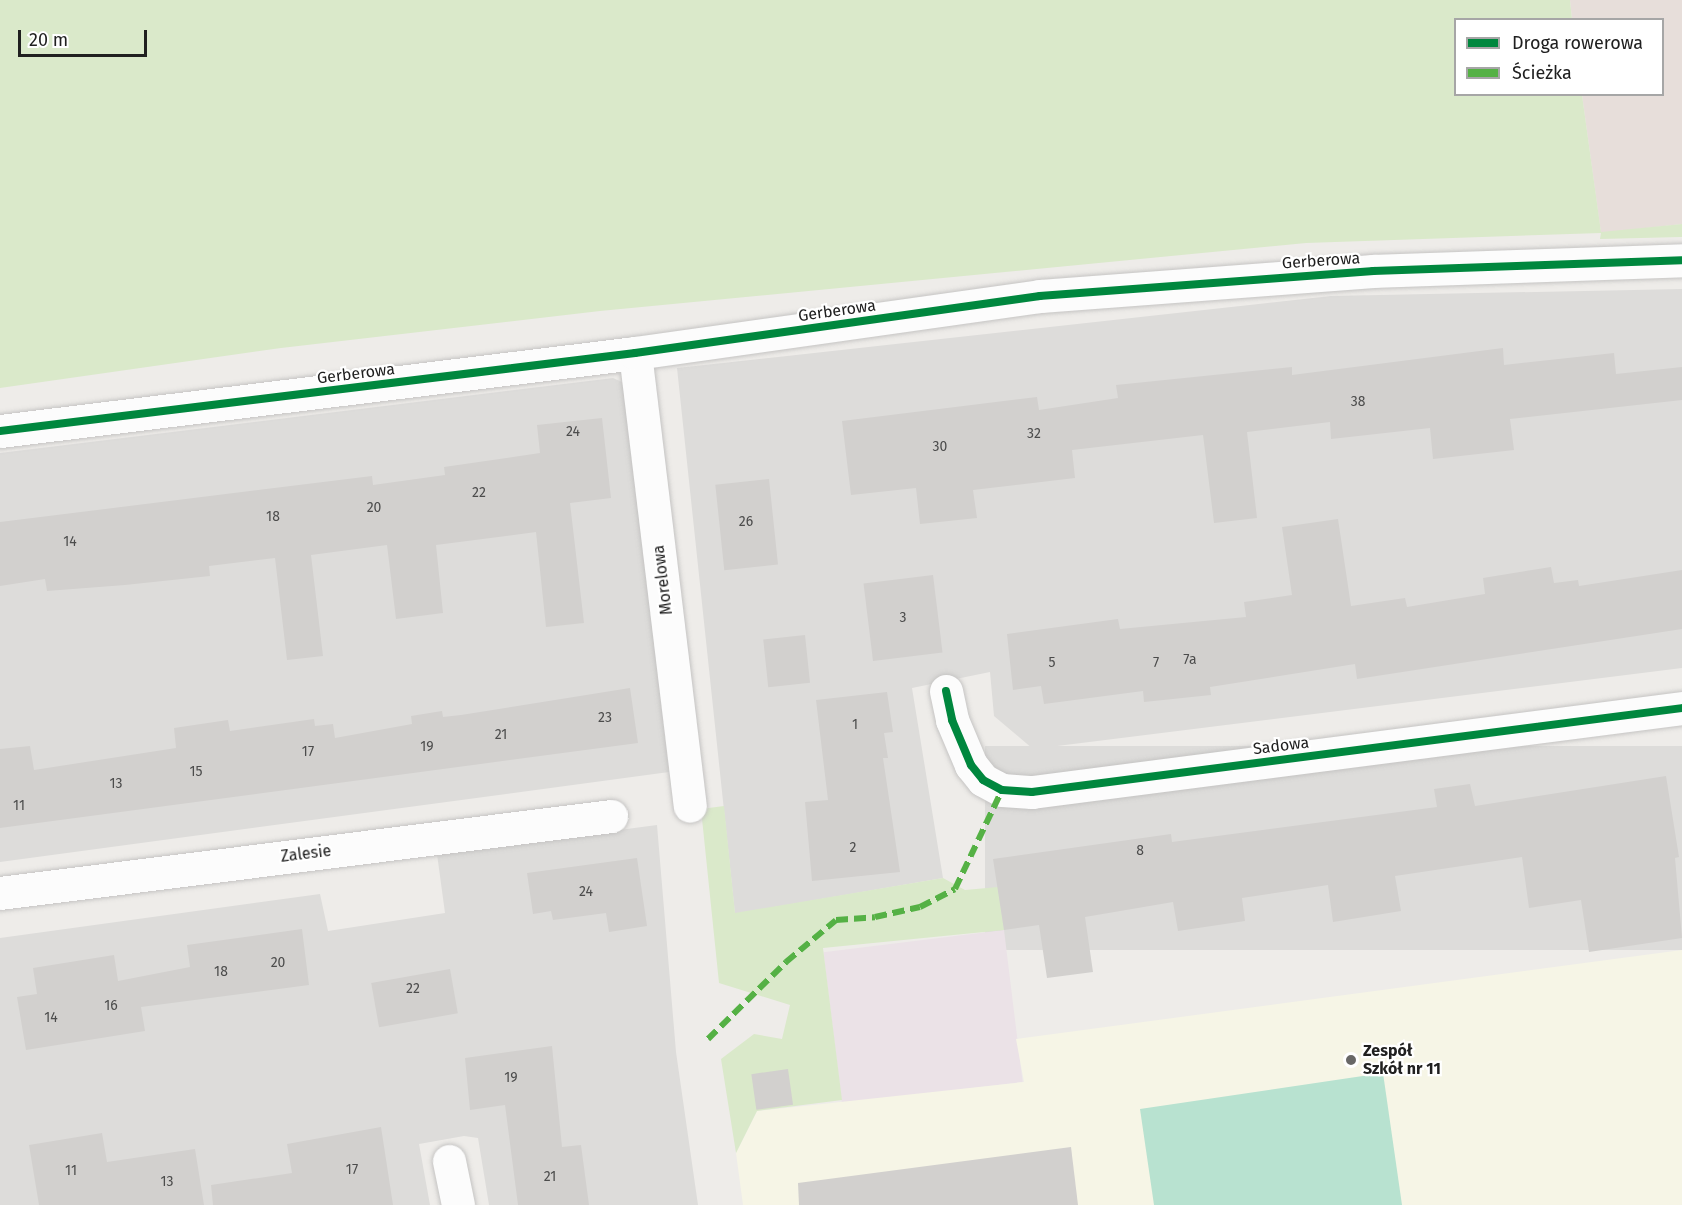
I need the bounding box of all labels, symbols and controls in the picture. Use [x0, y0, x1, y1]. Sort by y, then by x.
scale bar [21, 18, 150, 56]
legend [1454, 18, 1664, 96]
text: 20 m [29, 29, 68, 51]
text: Droga rowerowa [1512, 32, 1643, 54]
text: Ścieżka [1512, 62, 1572, 84]
street label: Gerberowa [1281, 249, 1361, 273]
street label: Gerberowa [797, 296, 877, 326]
street label: Gerberowa [316, 360, 396, 388]
house number: 38 [1351, 394, 1365, 410]
house number: 24 [566, 424, 580, 440]
house number: 32 [1027, 426, 1041, 442]
house number: 30 [933, 439, 947, 455]
house number: 22 [472, 485, 486, 501]
house number: 20 [367, 500, 381, 516]
house number: 18 [266, 509, 280, 525]
house number: 26 [739, 514, 753, 530]
house number: 14 [63, 534, 77, 550]
street label: Morelowa [649, 544, 677, 616]
house number: 3 [900, 610, 906, 626]
house number: 7a [1183, 652, 1197, 668]
house number: 5 [1048, 655, 1056, 671]
house number: 7 [1153, 655, 1159, 671]
house number: 23 [598, 710, 612, 726]
house number: 1 [852, 717, 858, 733]
house number: 21 [495, 727, 507, 743]
street label: Sadowa [1252, 733, 1310, 759]
house number: 19 [420, 739, 434, 755]
house number: 17 [302, 744, 314, 760]
house number: 15 [189, 764, 203, 780]
house number: 13 [109, 776, 123, 792]
house number: 11 [13, 798, 25, 814]
house number: 2 [850, 840, 856, 856]
street label: Zalesie [280, 841, 332, 867]
house number: 8 [1136, 843, 1144, 859]
house number: 24 [579, 884, 593, 900]
house number: 20 [271, 955, 285, 971]
house number: 18 [214, 964, 228, 980]
house number: 22 [406, 981, 420, 997]
house number: 16 [104, 998, 118, 1014]
house number: 14 [44, 1010, 58, 1026]
place label: Zespół Szkół nr 11 [1363, 1041, 1441, 1079]
marker: Zespół Szkół nr 11 [1344, 1053, 1358, 1067]
house number: 19 [504, 1070, 518, 1086]
house number: 17 [346, 1162, 358, 1178]
house number: 11 [65, 1163, 77, 1179]
house number: 21 [544, 1169, 556, 1185]
house number: 13 [160, 1174, 174, 1190]

